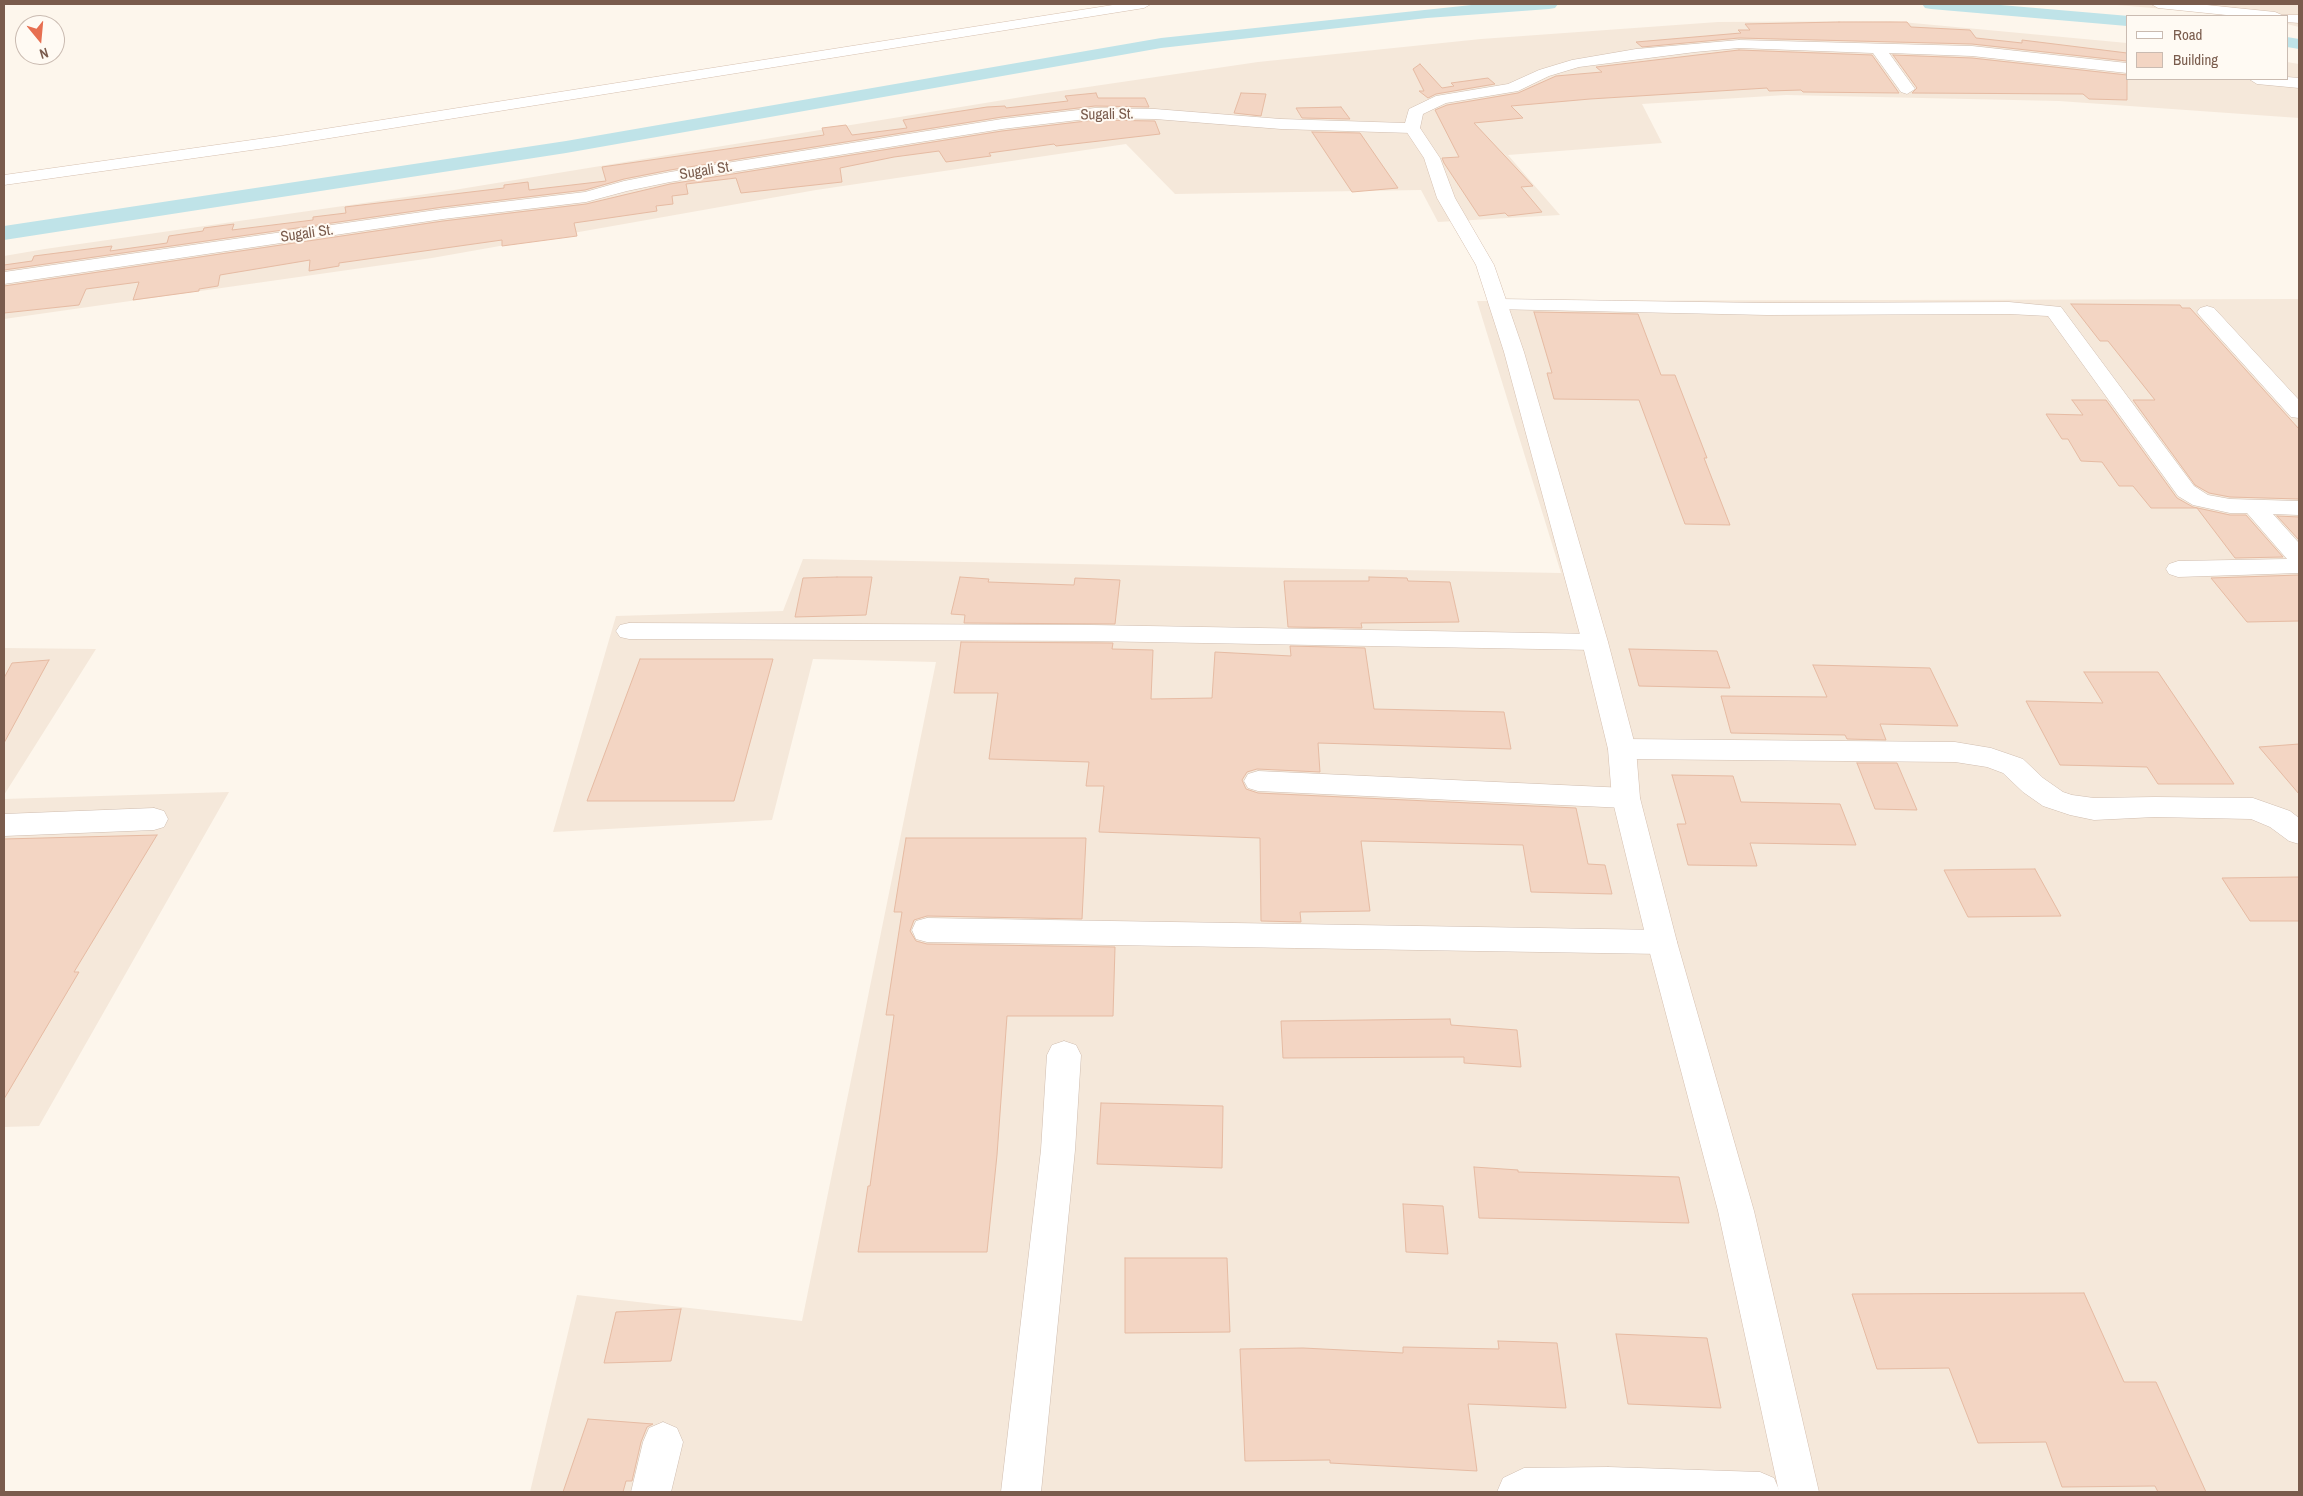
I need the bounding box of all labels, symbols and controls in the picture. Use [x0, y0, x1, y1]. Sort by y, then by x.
north arrow [15, 15, 65, 65]
legend [2126, 15, 2288, 80]
text: Road [2173, 24, 2202, 45]
text: N [38, 44, 51, 63]
text: Building [2173, 49, 2218, 70]
street label: Sugali St. [1080, 106, 1134, 124]
street label: Sugali St. [678, 158, 734, 184]
street label: Sugali St. [279, 221, 335, 247]

